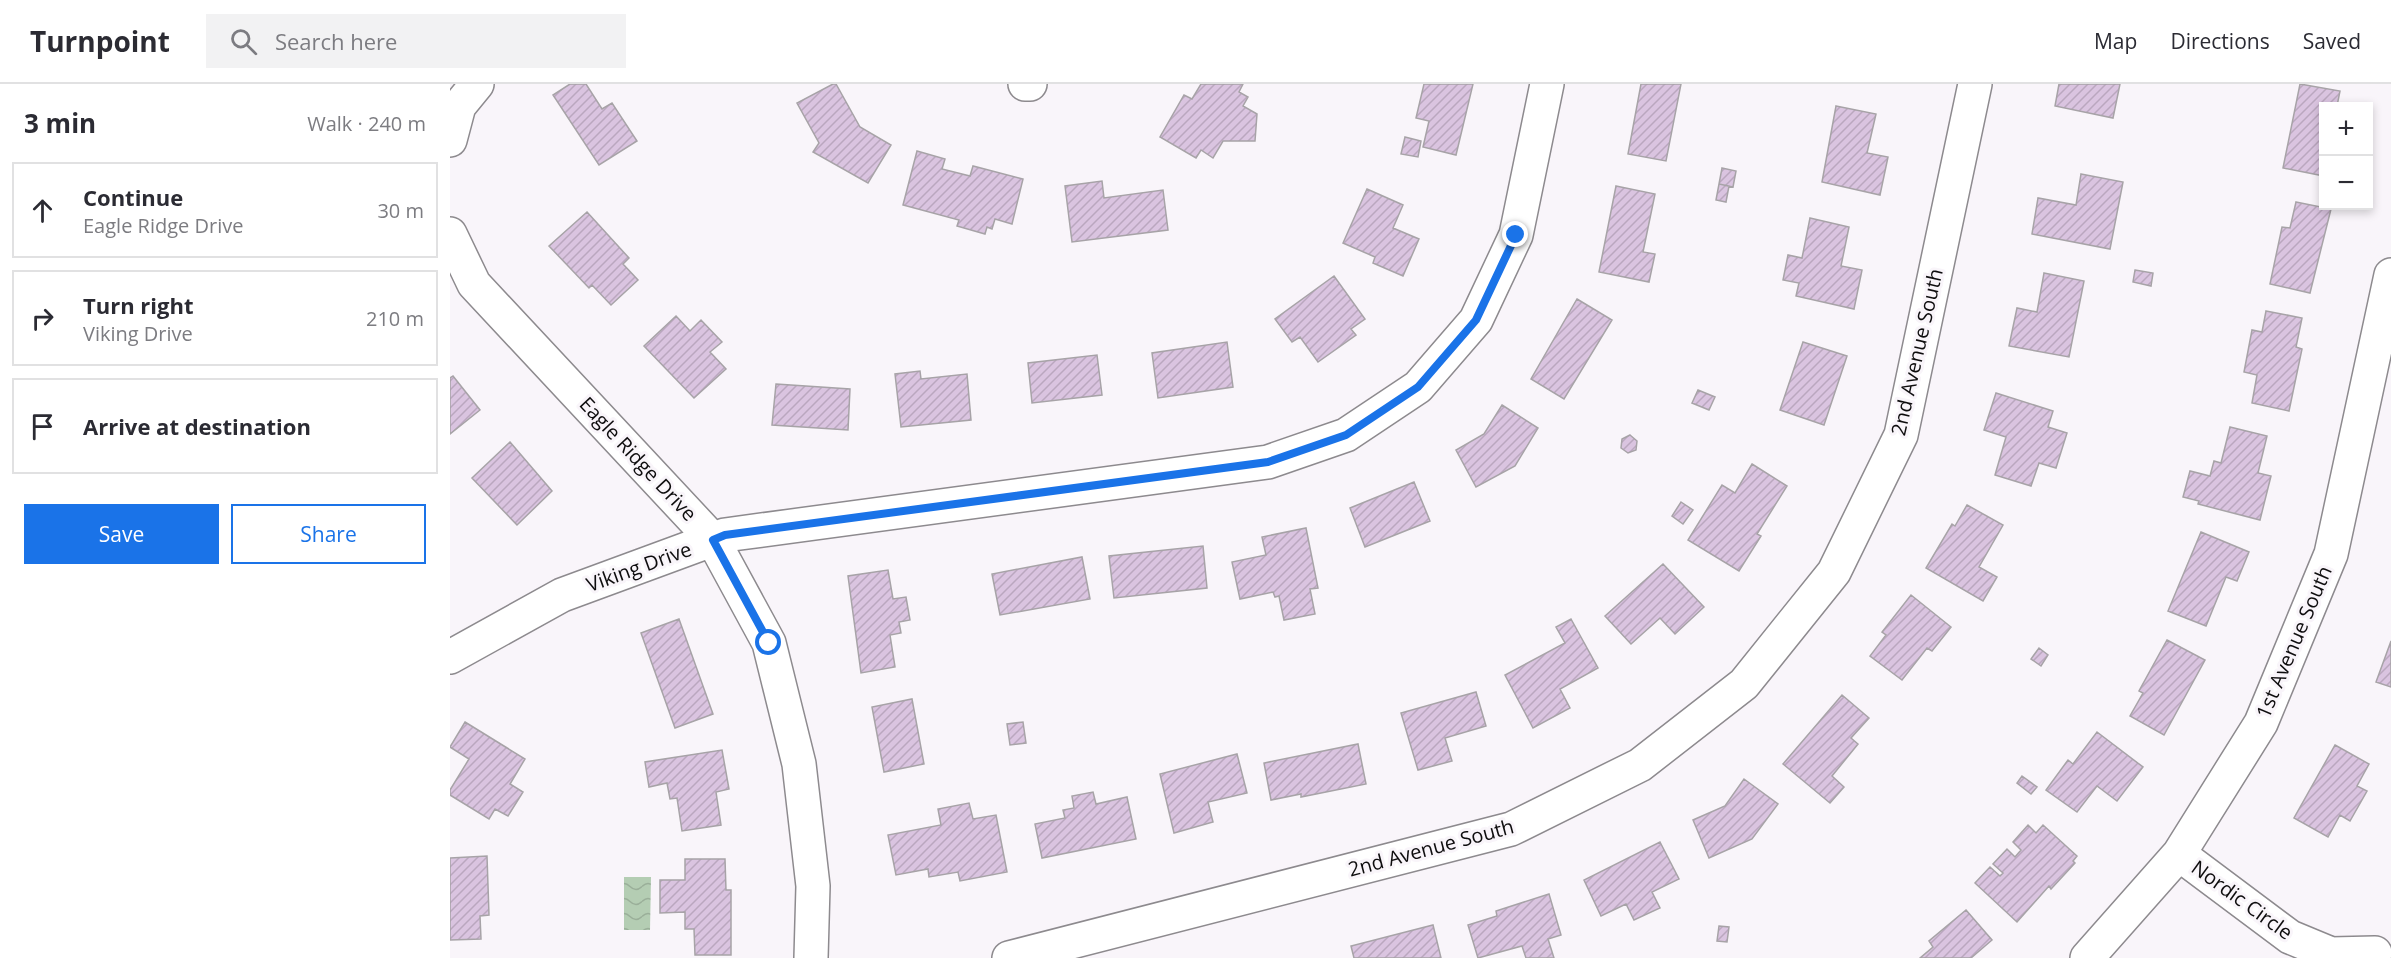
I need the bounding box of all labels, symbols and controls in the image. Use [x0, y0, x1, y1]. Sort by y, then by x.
search box [206, 14, 626, 68]
text: Turnpoint [30, 22, 170, 60]
icon: search [227, 25, 260, 58]
text: Search here [275, 26, 397, 56]
text: Map [2094, 27, 2137, 55]
text: Directions [2170, 27, 2270, 55]
text: Saved [2303, 27, 2361, 55]
map controls [2319, 102, 2373, 210]
button: + [2319, 102, 2373, 156]
text: 3 min [24, 105, 96, 141]
text: Walk · 240 m [307, 110, 426, 137]
button: − [2319, 156, 2373, 210]
text: Continue [83, 182, 183, 212]
icon: ahead [26, 194, 59, 227]
text: 30 m [377, 197, 424, 224]
text: Eagle Ridge Drive [83, 212, 243, 239]
route end [1502, 221, 1528, 247]
street label: 2nd Avenue South [1884, 266, 1949, 438]
text: Turn right [83, 290, 194, 320]
icon: right [26, 302, 59, 335]
text: 210 m [366, 305, 424, 332]
text: Viking Drive [83, 320, 193, 347]
street label: Eagle Ridge Drive [574, 391, 703, 527]
icon: arrive [26, 410, 59, 443]
text: Arrive at destination [83, 411, 311, 441]
button: Save [24, 504, 219, 564]
button: Share [231, 504, 426, 564]
street label: Viking Drive [583, 535, 695, 598]
street label: 1st Avenue South [2249, 562, 2338, 722]
route start [755, 629, 781, 655]
street label: 2nd Avenue South [1345, 812, 1517, 883]
street label: Nordic Circle [2186, 854, 2298, 945]

